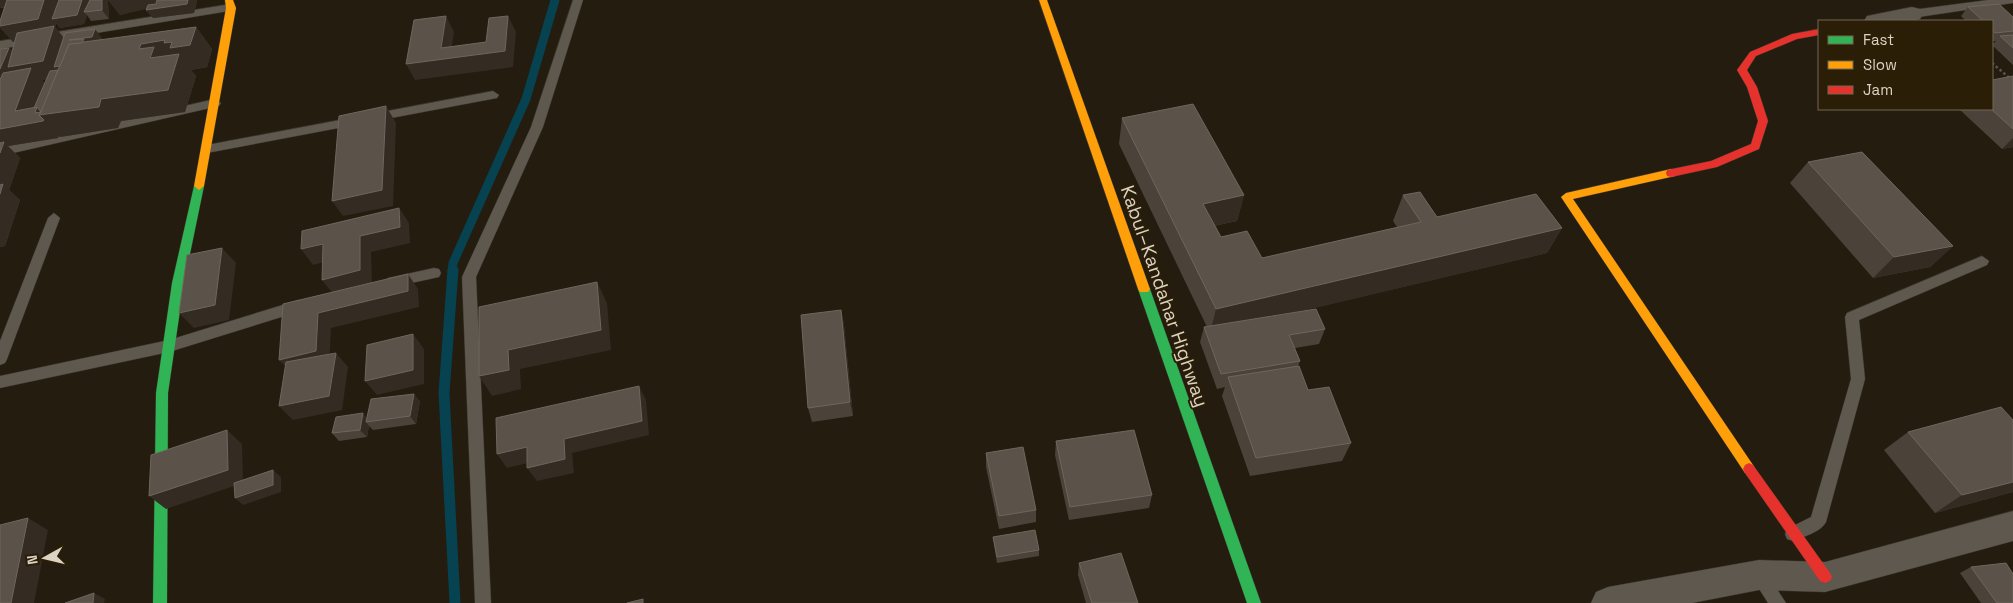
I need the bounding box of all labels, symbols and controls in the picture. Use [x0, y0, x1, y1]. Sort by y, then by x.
legend [1818, 20, 1993, 110]
text: Fast [1863, 30, 1894, 49]
text: Slow [1863, 55, 1897, 74]
text: Jam [1863, 80, 1893, 99]
street label: Kabul–Kandahar Highway [1115, 182, 1214, 410]
north arrow [20, 533, 70, 583]
text: N [23, 554, 42, 566]

